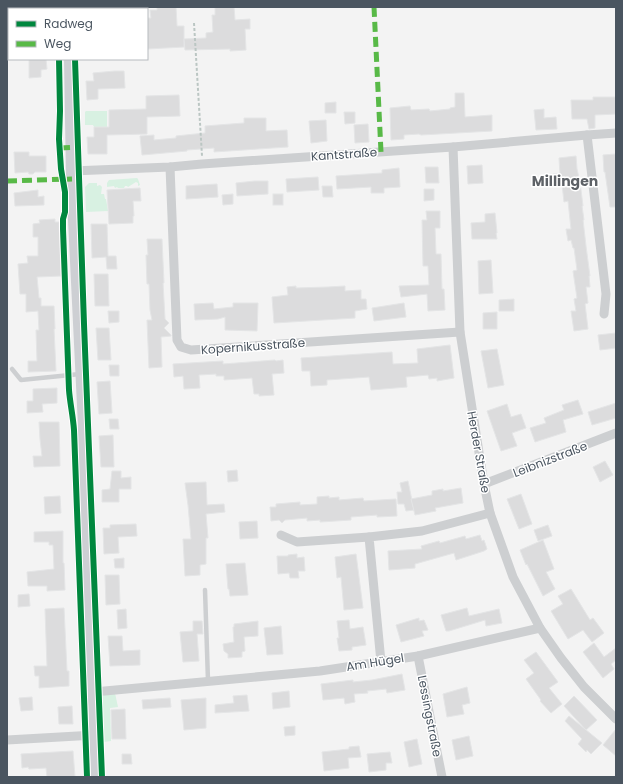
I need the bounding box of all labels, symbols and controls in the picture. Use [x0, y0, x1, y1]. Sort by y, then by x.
legend [8, 8, 148, 60]
text: Radweg [44, 15, 93, 32]
text: Weg [44, 35, 71, 52]
street label: Kantstraße [310, 143, 378, 165]
district label: Millingen [532, 171, 598, 191]
street label: Kopernikusstraße [200, 334, 306, 358]
street label: Herder Straße [463, 410, 495, 494]
street label: Leibnizstraße [510, 437, 590, 481]
street label: Am Hügel [345, 649, 405, 675]
street label: Lessingstraße [414, 674, 446, 758]

